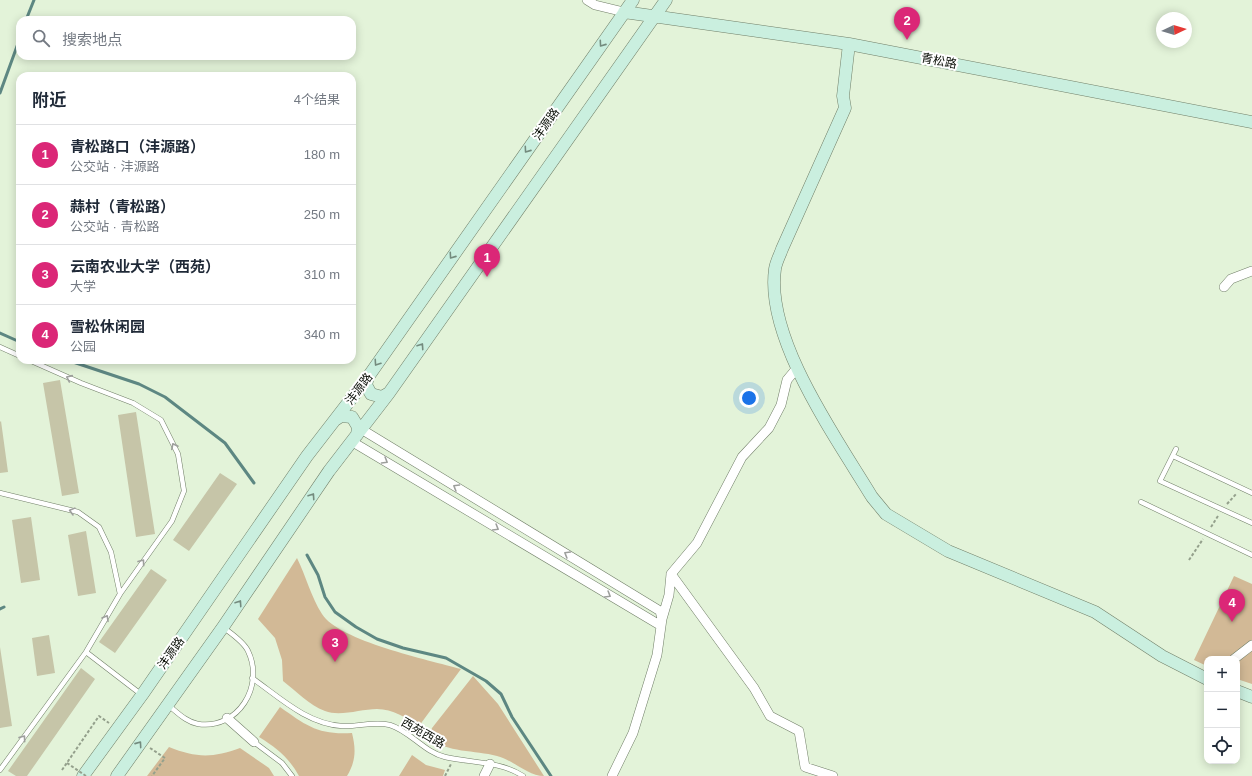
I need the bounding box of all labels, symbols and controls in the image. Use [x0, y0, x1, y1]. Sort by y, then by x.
pin: 2 [894, 7, 920, 40]
north arrow [1156, 12, 1192, 48]
search box [16, 16, 356, 60]
icon: search [30, 27, 52, 49]
text: 搜索地点 [62, 31, 122, 48]
one-way arrow [599, 40, 607, 47]
street label: 青松路 [920, 51, 958, 71]
text: 附近 [32, 91, 66, 110]
text: 4个结果 [294, 92, 340, 107]
street label: 沣源路 [530, 105, 562, 143]
text: 青松路口（沣源路） [70, 138, 205, 155]
one-way arrow [525, 146, 532, 153]
text: 1 [41, 147, 49, 162]
text: 180 m [304, 147, 340, 162]
text: 公交站 · 沣源路 [70, 159, 160, 174]
text: 蒜村（青松路） [70, 198, 175, 215]
text: 2 [41, 207, 49, 222]
text: 250 m [304, 207, 340, 222]
text: 公交站 · 青松路 [70, 219, 160, 234]
pin: 1 [474, 244, 500, 277]
one-way arrow [450, 252, 457, 259]
text: 云南农业大学（西苑） [70, 258, 220, 275]
text: 3 [41, 267, 49, 282]
text: 310 m [304, 267, 340, 282]
text: 大学 [70, 279, 96, 294]
text: 雪松休闲园 [70, 318, 145, 335]
text: 4 [41, 327, 49, 342]
text: 340 m [304, 327, 340, 342]
text: 公园 [70, 339, 96, 354]
one-way arrow [416, 343, 424, 350]
one-way arrow [375, 359, 382, 366]
street label: 沣源路 [343, 370, 375, 408]
one-way arrow [66, 375, 74, 383]
your location [739, 388, 759, 408]
one-way arrow [171, 442, 179, 450]
one-way arrow [381, 457, 388, 464]
one-way arrow [453, 484, 460, 491]
one-way arrow [307, 493, 315, 500]
one-way arrow [69, 508, 75, 516]
one-way arrow [492, 523, 499, 531]
one-way arrow [564, 552, 571, 559]
one-way arrow [137, 560, 144, 567]
pin: 4 [1219, 589, 1245, 622]
one-way arrow [604, 590, 611, 597]
one-way arrow [234, 601, 241, 608]
one-way arrow [101, 615, 108, 622]
pin: 3 [322, 629, 348, 662]
street label: 沣源路 [155, 634, 187, 672]
map controls [1204, 656, 1240, 764]
button: + [1204, 656, 1240, 692]
button: − [1204, 692, 1240, 728]
street label: 西苑西路 [399, 715, 447, 751]
button: locate [1204, 728, 1240, 764]
one-way arrow [18, 735, 26, 742]
one-way arrow [134, 741, 142, 748]

